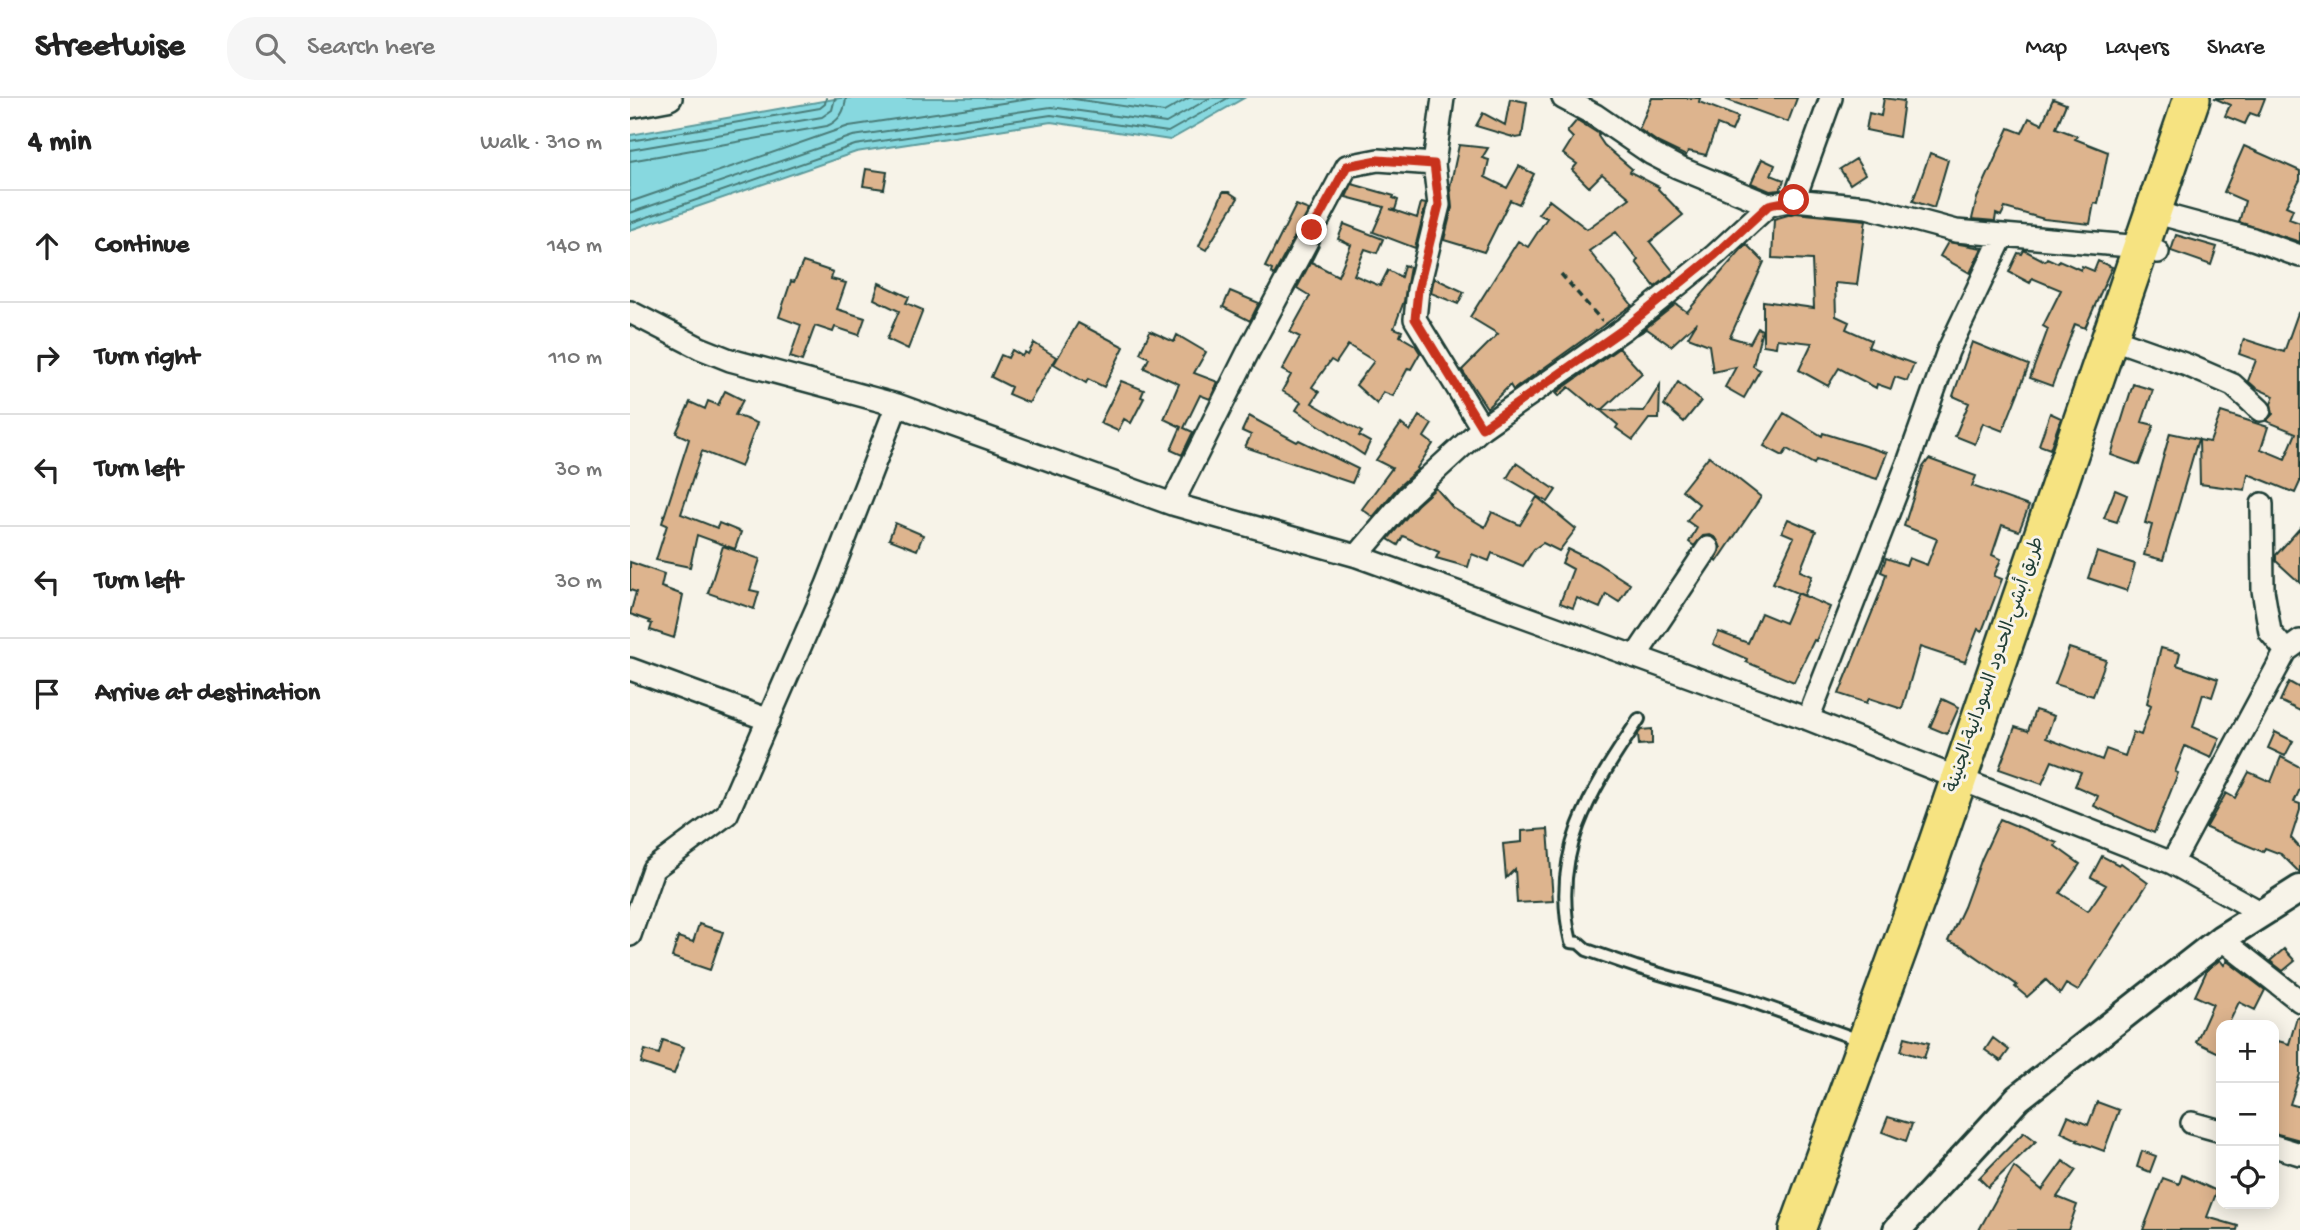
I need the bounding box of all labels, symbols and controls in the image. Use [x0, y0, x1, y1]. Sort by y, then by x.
search box [227, 17, 717, 80]
text: Streetwise [35, 29, 185, 67]
icon: search [251, 29, 289, 67]
text: Search here [307, 33, 435, 64]
text: Map [2025, 34, 2067, 63]
text: Layers [2105, 34, 2169, 63]
text: Share [2207, 34, 2265, 63]
text: 4 min [28, 126, 91, 161]
text: Walk · 310 m [480, 130, 602, 157]
route start [1778, 184, 1809, 215]
route end [1296, 214, 1327, 245]
icon: ahead [28, 227, 66, 265]
text: Continue [95, 231, 189, 262]
text: 140 m [547, 233, 602, 260]
icon: right [28, 339, 66, 377]
text: Turn right [95, 343, 199, 374]
text: 110 m [549, 345, 602, 372]
icon: left [28, 451, 66, 489]
text: Turn left [95, 455, 183, 486]
text: 30 m [555, 457, 602, 484]
street label: طريق أبشي-الحدود السودانية-الجنينة [1940, 534, 2052, 796]
icon: left [28, 563, 66, 601]
text: Turn left [95, 567, 183, 598]
text: 30 m [555, 569, 602, 596]
icon: arrive [28, 675, 66, 713]
text: Arrive at destination [95, 679, 320, 710]
map controls [2216, 1020, 2279, 1209]
button: + [2216, 1020, 2279, 1083]
button: − [2216, 1083, 2279, 1146]
button: locate [2216, 1146, 2279, 1209]

